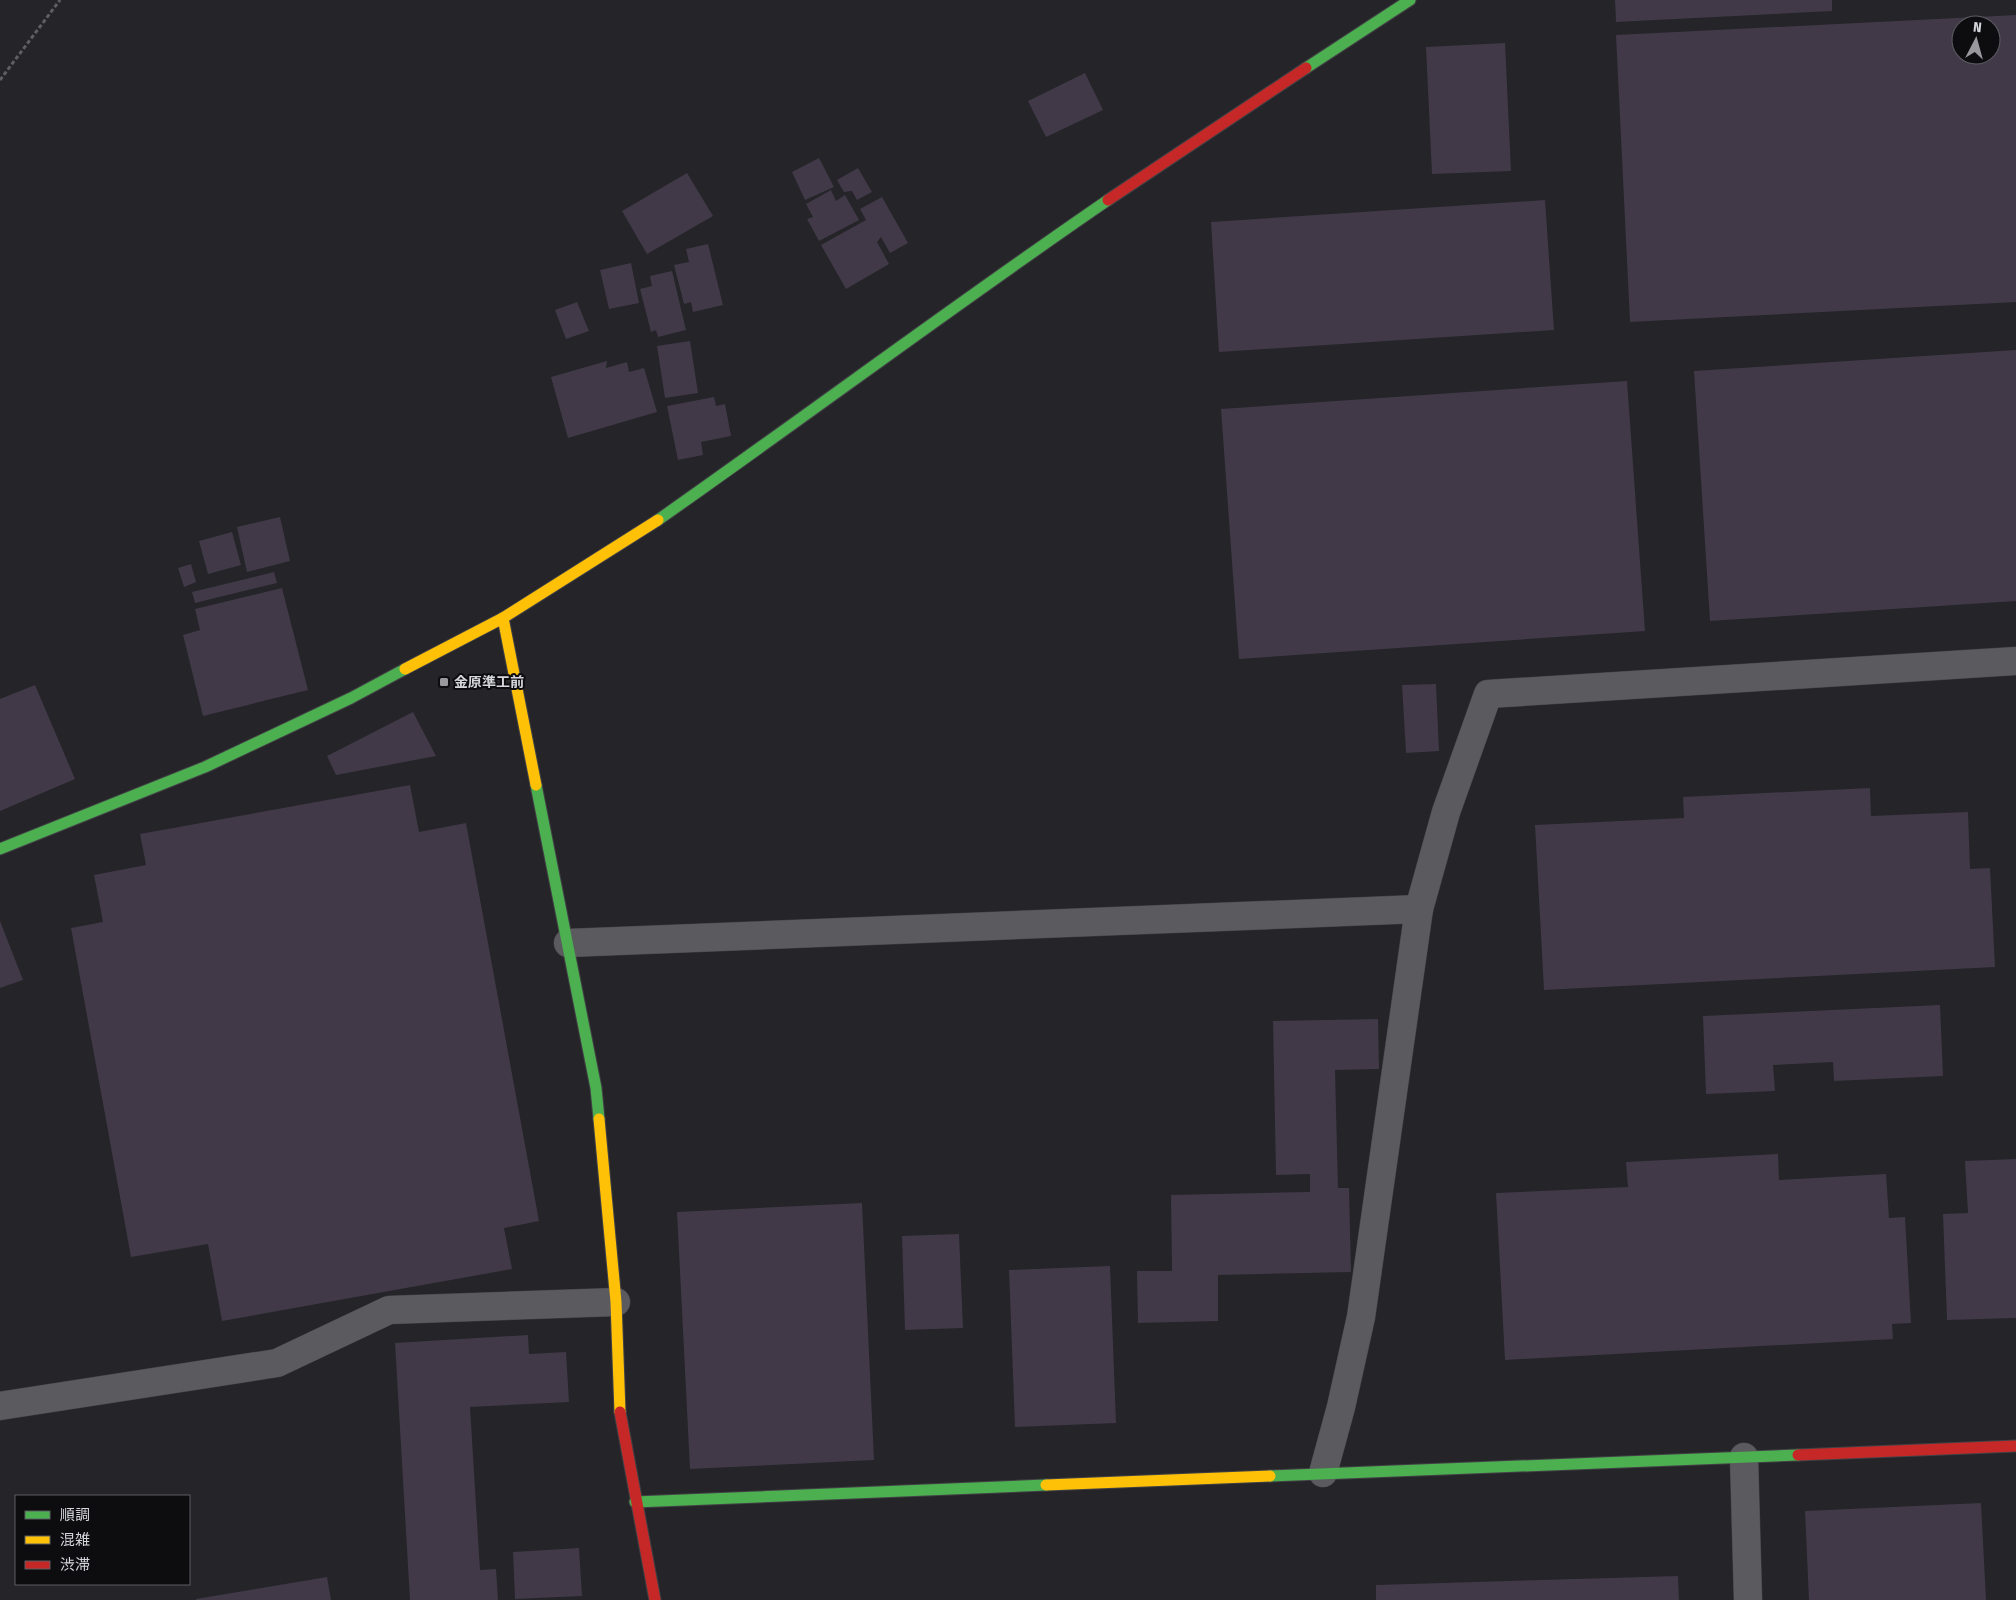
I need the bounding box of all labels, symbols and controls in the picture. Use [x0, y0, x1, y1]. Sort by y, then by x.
north arrow [1951, 15, 2001, 65]
text: N [1972, 19, 1982, 36]
place label: 金原準工前 [454, 674, 524, 691]
marker: 金原準工前 [438, 676, 450, 688]
legend [15, 1495, 190, 1585]
text: 順調 [60, 1506, 90, 1524]
text: 混雑 [60, 1531, 90, 1549]
text: 渋滞 [60, 1556, 90, 1574]

